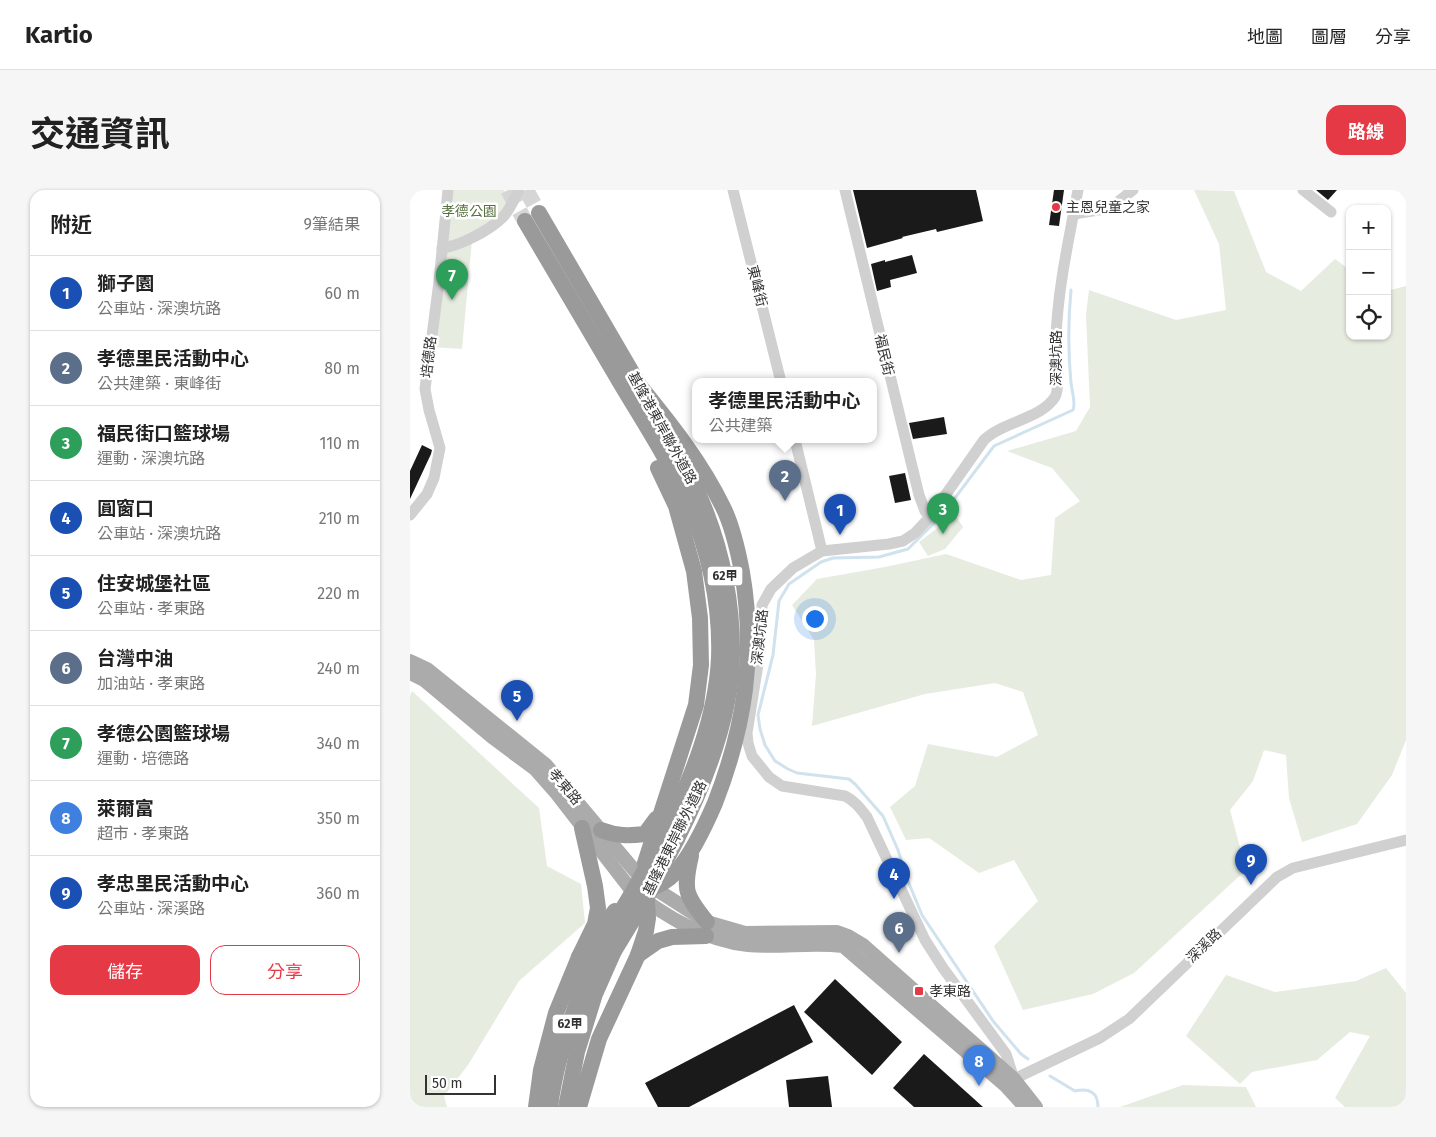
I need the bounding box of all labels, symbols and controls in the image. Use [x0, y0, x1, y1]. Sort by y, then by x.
text: Kartio [25, 21, 93, 49]
text: 地圖 [1247, 26, 1283, 48]
text: 圖層 [1311, 26, 1347, 48]
text: 分享 [1375, 26, 1411, 48]
button: 路線 [1326, 105, 1406, 155]
text: 交通資訊 [30, 113, 170, 155]
place label: 主恩兒童之家 [1066, 199, 1150, 216]
marker: 主恩兒童之家 [1050, 201, 1062, 213]
park label: 孝德公園 [441, 203, 497, 220]
map controls [1346, 205, 1391, 340]
button: + [1346, 205, 1391, 250]
text: 附近 [50, 212, 92, 238]
text: 9筆結果 [304, 215, 360, 234]
button: − [1346, 250, 1391, 295]
pin: 7 [436, 259, 468, 300]
street label: 東峰街 [744, 264, 770, 308]
text: 獅子園 [97, 272, 154, 295]
text: 1 [62, 284, 70, 303]
text: 60 m [325, 284, 360, 303]
button: locate [1346, 295, 1391, 340]
text: 公車站 · 深澳坑路 [97, 299, 221, 318]
street label: 深澳坑路 [1048, 330, 1065, 386]
street label: 福民街 [871, 333, 897, 377]
street label: 培德路 [418, 335, 440, 379]
text: 孝德里民活動中心 [97, 347, 249, 370]
text: 2 [62, 359, 70, 378]
text: 80 m [324, 359, 360, 378]
street label: 基隆港東岸聯外道路 [624, 369, 700, 487]
text: 公共建築 · 東峰街 [97, 374, 221, 393]
popup [692, 378, 877, 443]
text: 孝德里民活動中心 [708, 389, 861, 412]
text: 公共建築 [708, 416, 773, 435]
text: 福民街口籃球場 [97, 422, 230, 445]
text: 3 [62, 434, 70, 453]
text: 110 m [319, 434, 360, 453]
text: 運動 · 深澳坑路 [97, 449, 205, 468]
pin: 2 [769, 460, 801, 501]
pin: 3 [927, 493, 959, 534]
pin: 1 [824, 494, 856, 535]
text: 圓窗口 [97, 497, 154, 520]
text: 4 [61, 509, 71, 528]
text: 210 m [319, 509, 360, 528]
text: 公車站 · 深澳坑路 [97, 524, 221, 543]
road number: 62甲 [708, 566, 742, 586]
text: 住安城堡社區 [97, 572, 211, 595]
text: 5 [62, 584, 70, 603]
text: 220 m [317, 584, 360, 603]
text: 公車站 · 孝東路 [97, 599, 205, 618]
your location [802, 606, 828, 632]
street label: 深澳坑路 [749, 608, 771, 666]
text: 台灣中油 [97, 647, 173, 670]
text: 6 [61, 659, 71, 678]
text: 240 m [317, 659, 360, 678]
text: 加油站 · 孝東路 [97, 674, 205, 693]
pin: 5 [501, 680, 533, 721]
text: 孝德公園籃球場 [97, 722, 230, 745]
text: 7 [62, 734, 70, 753]
text: 340 m [317, 734, 360, 753]
text: 運動 · 培德路 [97, 749, 189, 768]
street label: 孝東路 [545, 765, 585, 809]
street label: 基隆港東岸聯外道路 [640, 778, 710, 898]
text: 萊爾富 [97, 797, 154, 820]
text: 8 [61, 809, 71, 828]
text: 350 m [317, 809, 360, 828]
text: 超市 · 孝東路 [97, 824, 189, 843]
pin: 9 [1235, 844, 1267, 885]
pin: 4 [878, 858, 910, 899]
text: 孝忠里民活動中心 [97, 872, 249, 895]
text: 9 [62, 884, 70, 903]
text: 360 m [317, 884, 360, 903]
text: 公車站 · 深溪路 [97, 899, 205, 918]
pin: 6 [883, 912, 915, 953]
street label: 深溪路 [1183, 925, 1225, 967]
button: 儲存 [50, 945, 200, 995]
button: 分享 [210, 945, 360, 995]
place label: 孝東路 [929, 983, 971, 1000]
marker: 孝東路 [913, 985, 925, 997]
road number: 62甲 [552, 1014, 588, 1034]
pin: 8 [963, 1045, 995, 1086]
scale bar [425, 1072, 496, 1095]
text: 50 m [432, 1075, 463, 1092]

